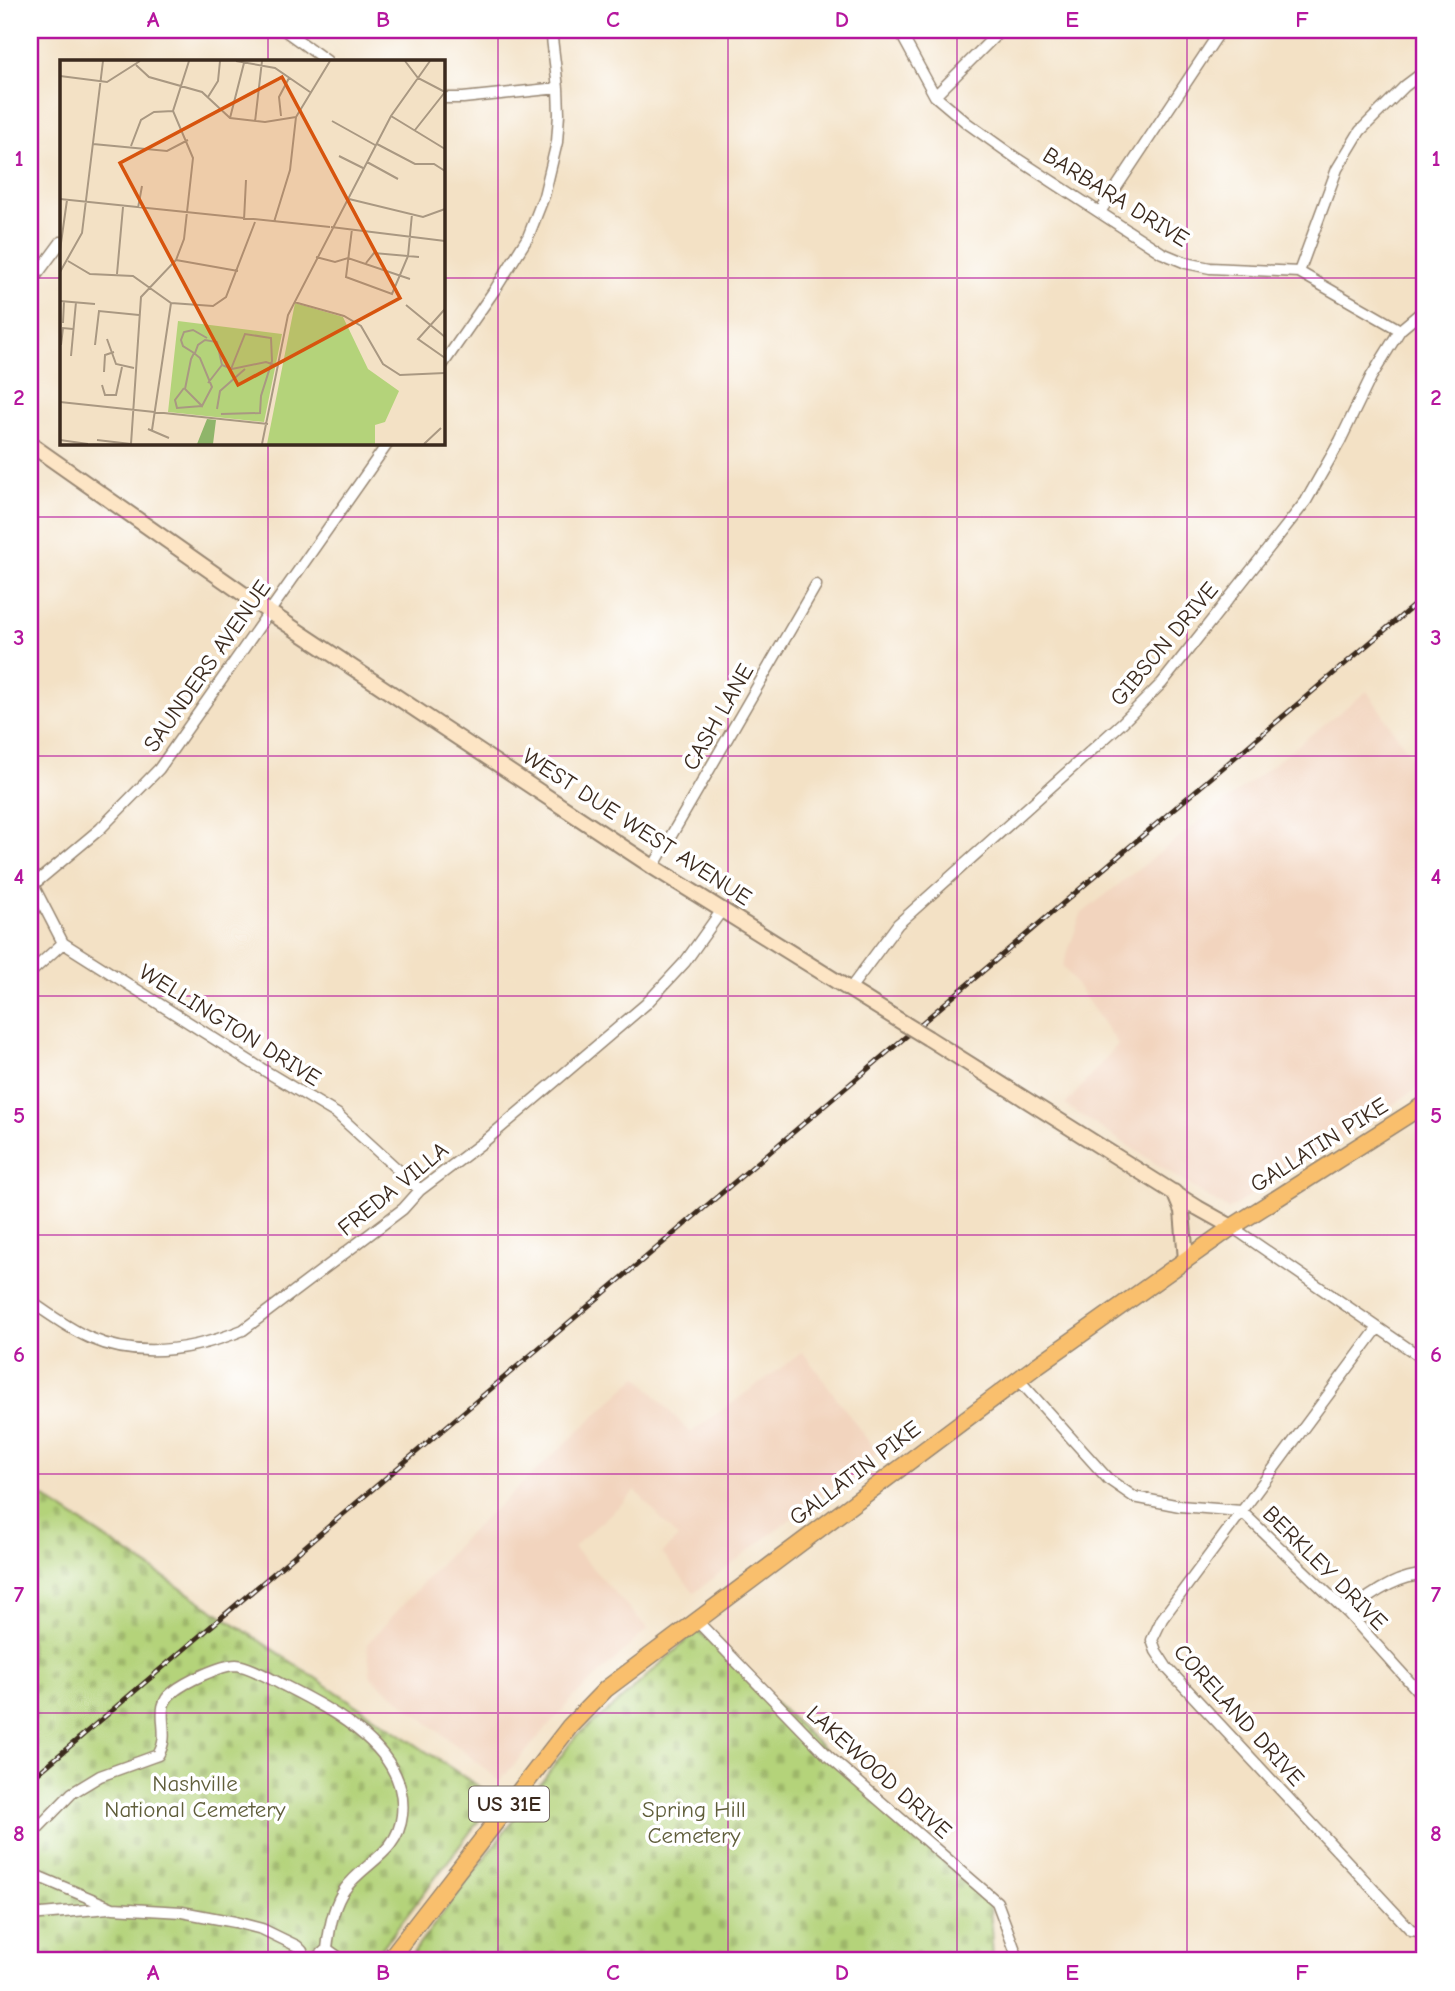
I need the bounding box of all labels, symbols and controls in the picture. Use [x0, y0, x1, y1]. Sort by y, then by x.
text: A [147, 6, 160, 33]
text: B [376, 6, 390, 33]
text: C [606, 6, 620, 33]
text: D [835, 6, 849, 33]
text: E [1065, 6, 1079, 33]
text: F [1295, 6, 1309, 33]
inset map [60, 60, 444, 444]
street label: BARBARA DRIVE [1038, 141, 1194, 253]
text: 1 [14, 145, 24, 172]
text: 1 [1431, 145, 1441, 172]
text: 2 [13, 384, 25, 411]
text: 2 [1430, 384, 1442, 411]
street label: SAUNDERS AVENUE [138, 575, 276, 757]
street label: GIBSON DRIVE [1104, 576, 1224, 711]
text: 3 [13, 624, 25, 651]
text: 3 [1430, 624, 1442, 651]
street label: CASH LANE [677, 659, 759, 775]
street label: WEST DUE WEST AVENUE [517, 743, 757, 911]
text: 4 [14, 863, 25, 890]
text: 4 [1431, 863, 1442, 890]
street label: WELLINGTON DRIVE [134, 958, 326, 1092]
street label: GALLATIN PIKE [1245, 1092, 1393, 1198]
text: 5 [13, 1102, 25, 1129]
text: 5 [1430, 1102, 1442, 1129]
street label: FREDA VILLA [332, 1136, 454, 1242]
text: 6 [13, 1341, 25, 1368]
text: 6 [1430, 1341, 1442, 1368]
street label: GALLATIN PIKE [784, 1415, 926, 1531]
street label: BERKLEY DRIVE [1257, 1500, 1393, 1636]
text: 7 [14, 1581, 25, 1608]
text: 7 [1431, 1581, 1442, 1608]
street label: CORELAND DRIVE [1168, 1638, 1310, 1792]
street label: LAKEWOOD DRIVE [801, 1700, 957, 1844]
park label: Nashville National Cemetery [104, 1770, 286, 1823]
road number: US 31E [469, 1786, 549, 1822]
park label: Spring Hill Cemetery [642, 1796, 746, 1849]
text: 8 [13, 1820, 25, 1847]
text: 8 [1430, 1820, 1442, 1847]
text: A [147, 1959, 160, 1986]
text: B [376, 1959, 390, 1986]
text: C [606, 1959, 620, 1986]
text: D [835, 1959, 849, 1986]
text: E [1065, 1959, 1079, 1986]
text: F [1295, 1959, 1309, 1986]

